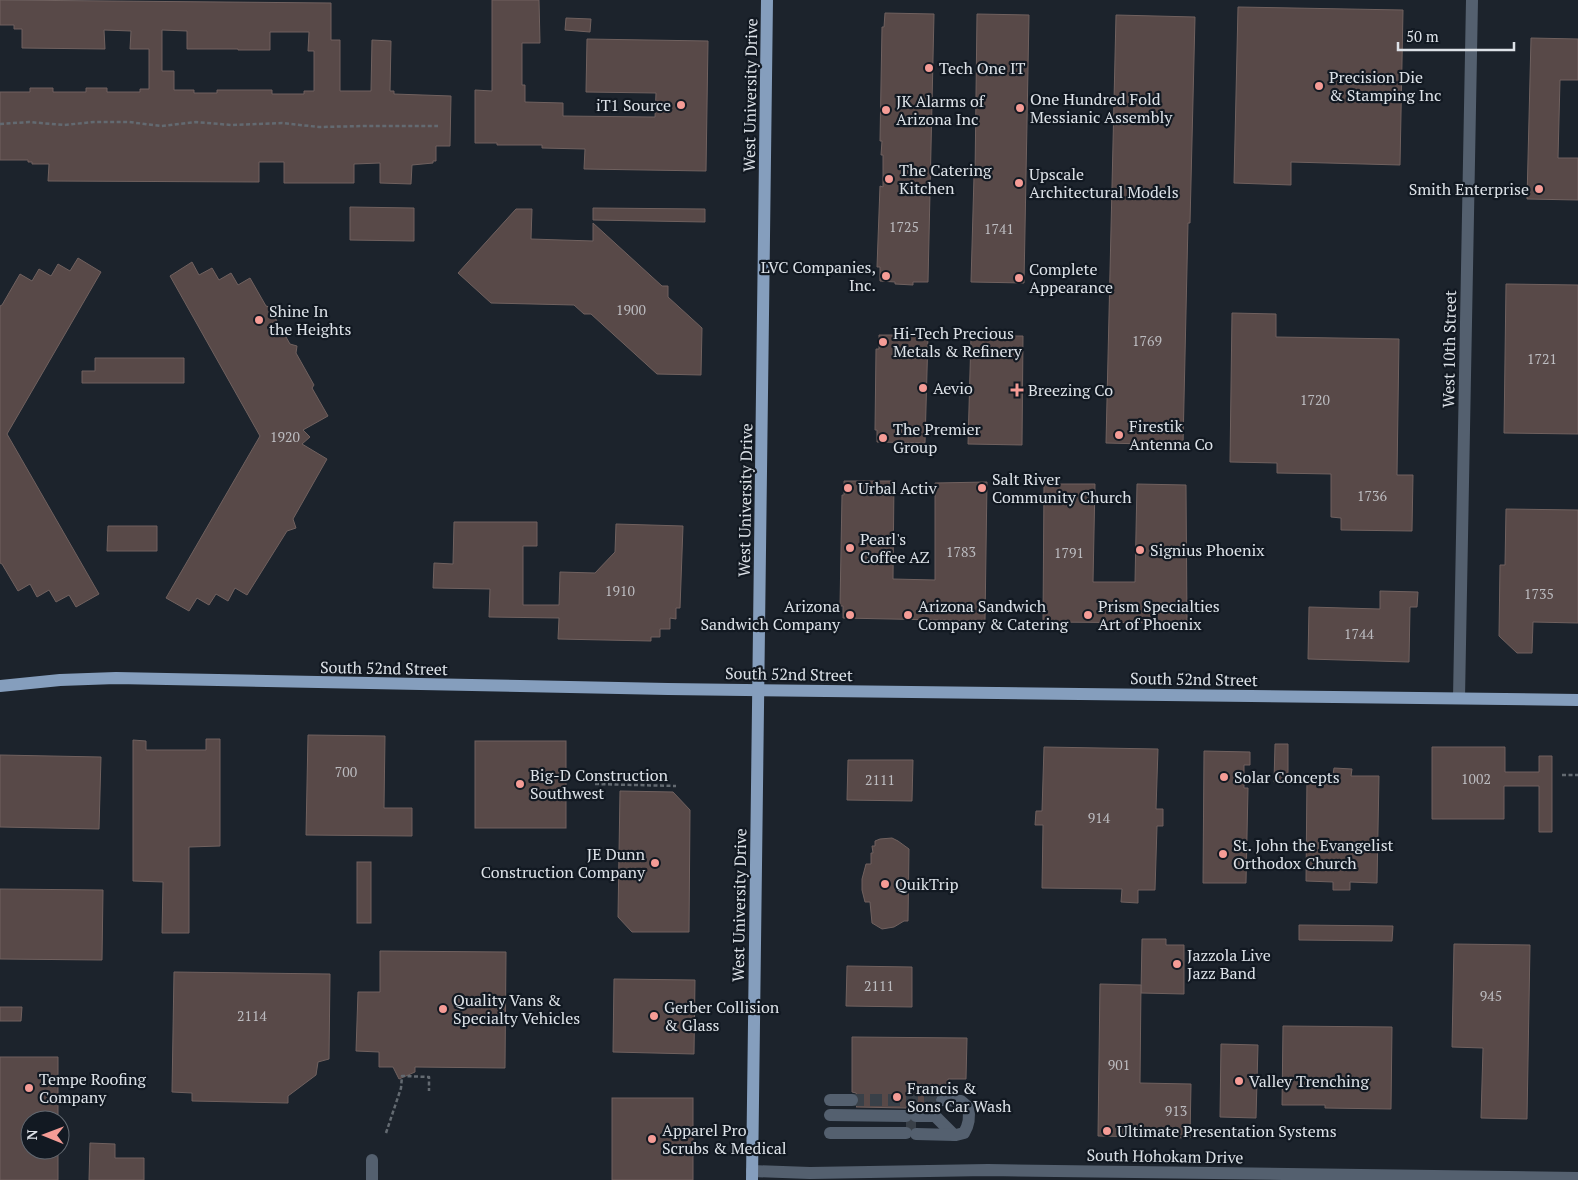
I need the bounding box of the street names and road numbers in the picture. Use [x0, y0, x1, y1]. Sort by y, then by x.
street label: West University Drive [738, 18, 762, 172]
street label: West 10th Street [1437, 290, 1461, 408]
street label: West University Drive [733, 423, 757, 577]
street label: South 52nd Street [320, 656, 448, 680]
street label: South 52nd Street [725, 662, 853, 686]
street label: South 52nd Street [1130, 667, 1258, 691]
street label: West University Drive [727, 828, 751, 982]
street label: South Hohokam Drive [1086, 1144, 1244, 1168]

